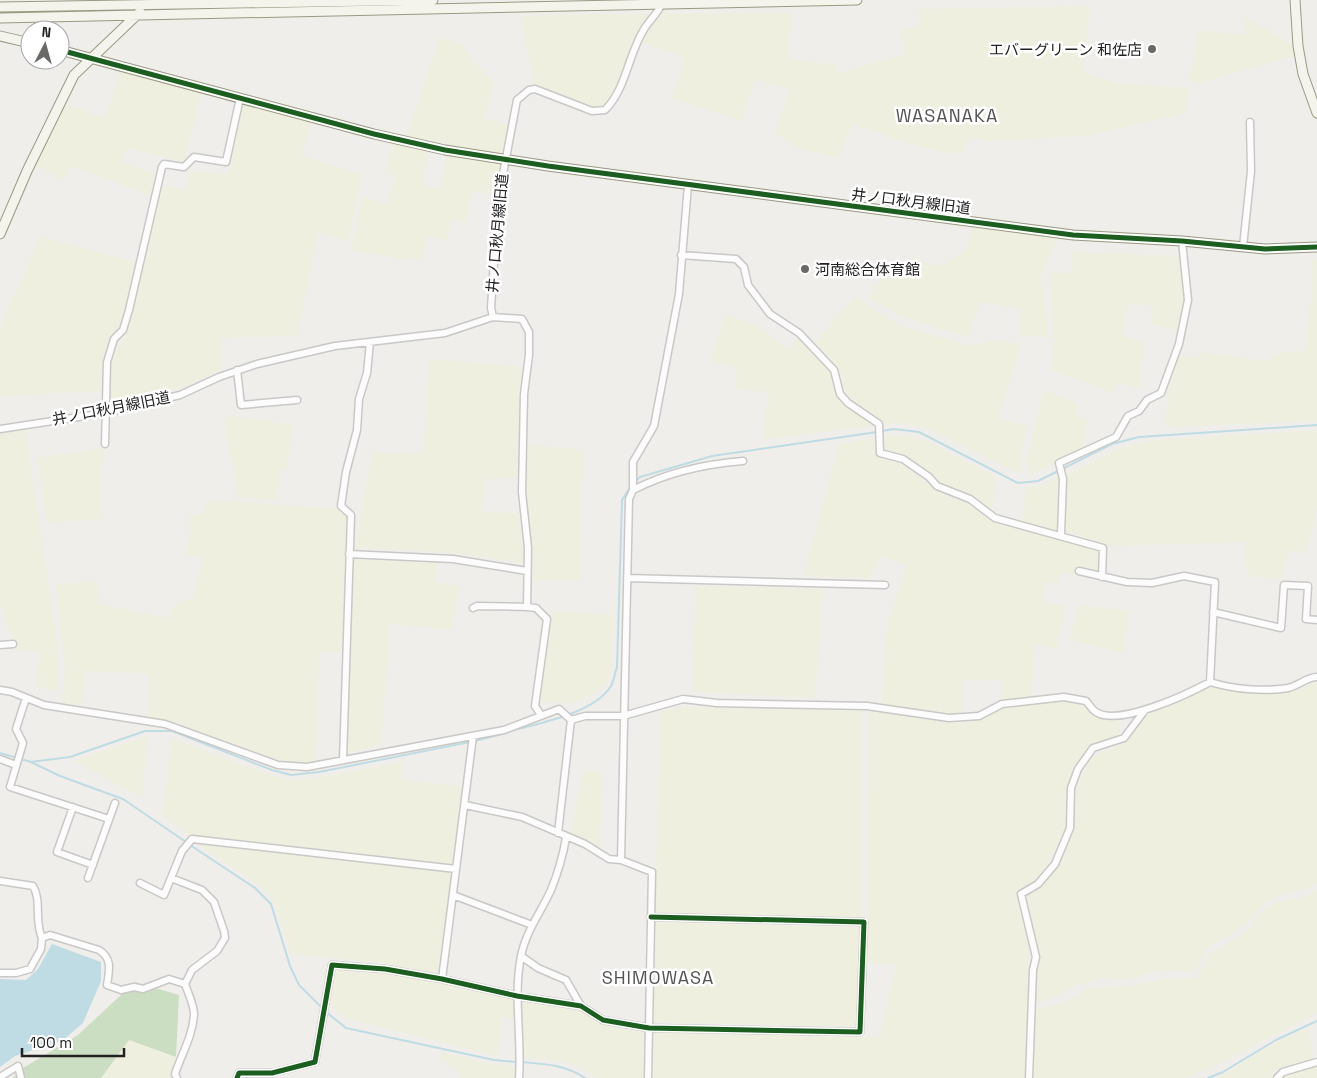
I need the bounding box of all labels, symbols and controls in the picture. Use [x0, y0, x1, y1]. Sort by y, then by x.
north arrow [20, 20, 70, 70]
text: N [41, 23, 52, 42]
place label: エバーグリーン 和佐店 [989, 40, 1142, 59]
marker: エバーグリーン 和佐店 [1146, 43, 1158, 55]
district label: WASANAKA [896, 104, 998, 127]
street label: 井ノ口秋月線旧道 [482, 172, 512, 294]
street label: 井ノ口秋月線旧道 [850, 184, 972, 218]
place label: 河南総合体育館 [815, 260, 920, 279]
marker: 河南総合体育館 [799, 263, 811, 275]
street label: 井ノ口秋月線旧道 [50, 387, 172, 429]
district label: SHIMOWASA [602, 966, 714, 989]
scale bar [22, 1026, 125, 1058]
text: 100 m [30, 1033, 72, 1052]

